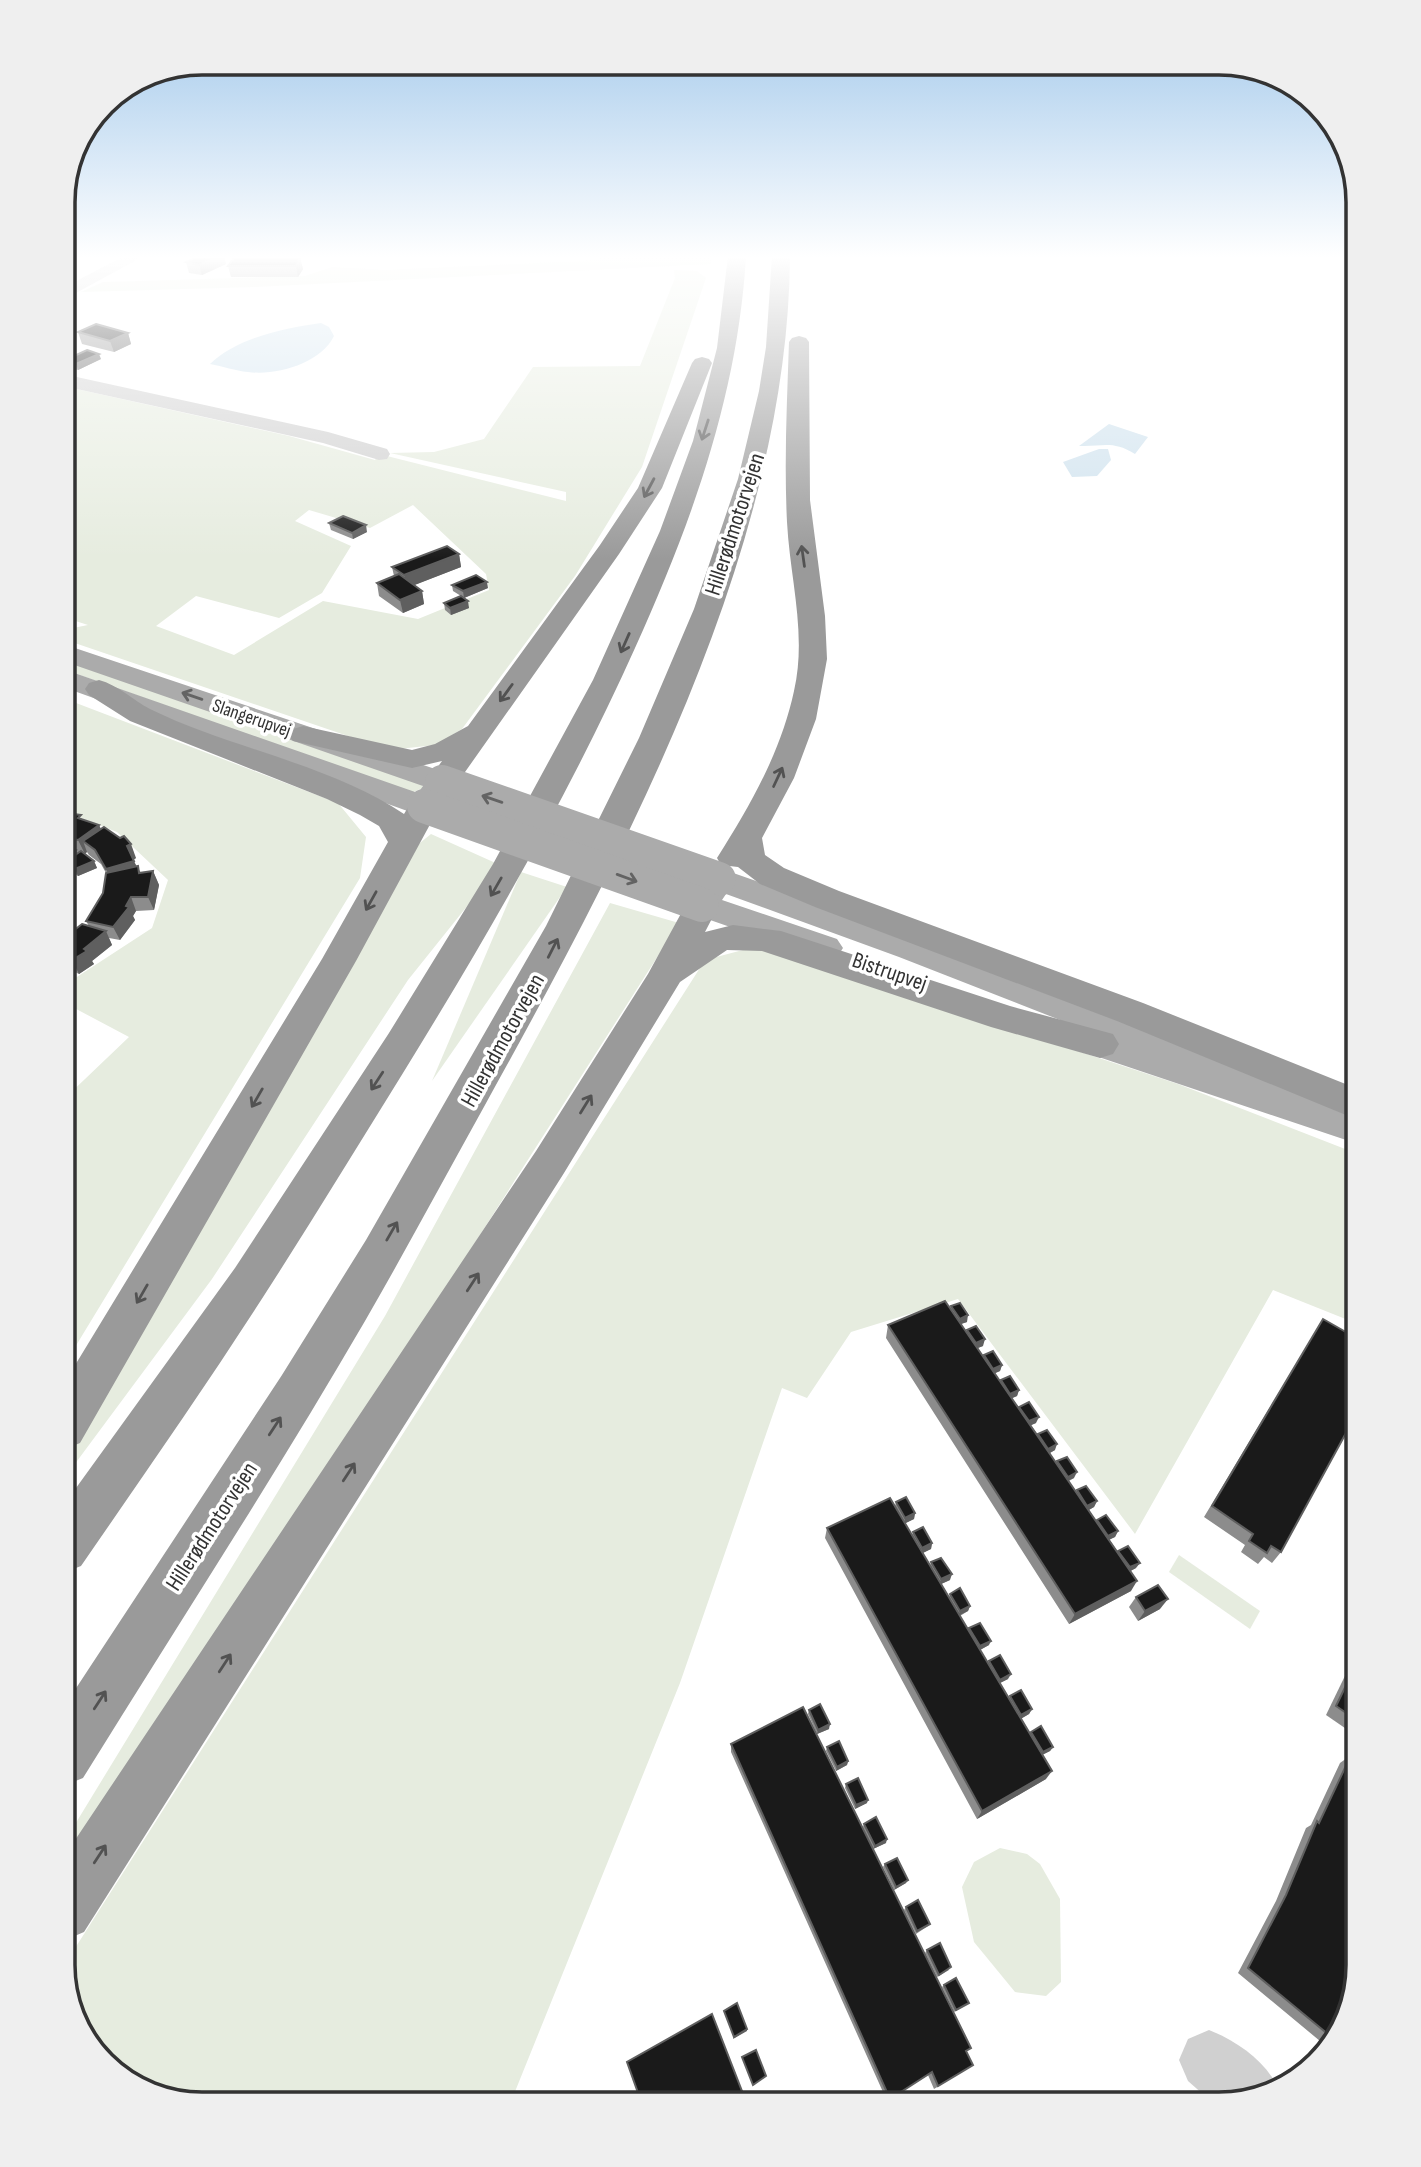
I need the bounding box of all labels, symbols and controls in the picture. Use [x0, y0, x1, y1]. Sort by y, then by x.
one-way arrow [698, 419, 710, 441]
street label: Hillerødmotorvejen [699, 450, 771, 599]
one-way arrow [642, 477, 656, 497]
one-way arrow [796, 546, 809, 568]
one-way arrow [617, 631, 630, 653]
one-way arrow [499, 683, 514, 702]
one-way arrow [181, 689, 203, 701]
street label: Slangerupvej [209, 694, 294, 743]
one-way arrow [771, 767, 785, 788]
one-way arrow [482, 792, 504, 805]
one-way arrow [616, 873, 638, 885]
one-way arrow [489, 877, 503, 897]
one-way arrow [364, 890, 378, 910]
one-way arrow [546, 938, 560, 959]
street label: Bistrupvej [849, 946, 931, 998]
street label: Hillerødmotorvejen [455, 969, 551, 1112]
one-way arrow [370, 1071, 384, 1091]
one-way arrow [250, 1088, 264, 1108]
one-way arrow [580, 1095, 594, 1115]
one-way arrow [386, 1221, 400, 1241]
one-way arrow [466, 1273, 480, 1292]
one-way arrow [135, 1284, 149, 1304]
one-way arrow [268, 1416, 282, 1436]
street label: Hillerødmotorvejen [160, 1457, 264, 1596]
one-way arrow [342, 1463, 356, 1483]
one-way arrow [217, 1654, 232, 1673]
one-way arrow [92, 1691, 107, 1710]
one-way arrow [94, 1844, 108, 1864]

